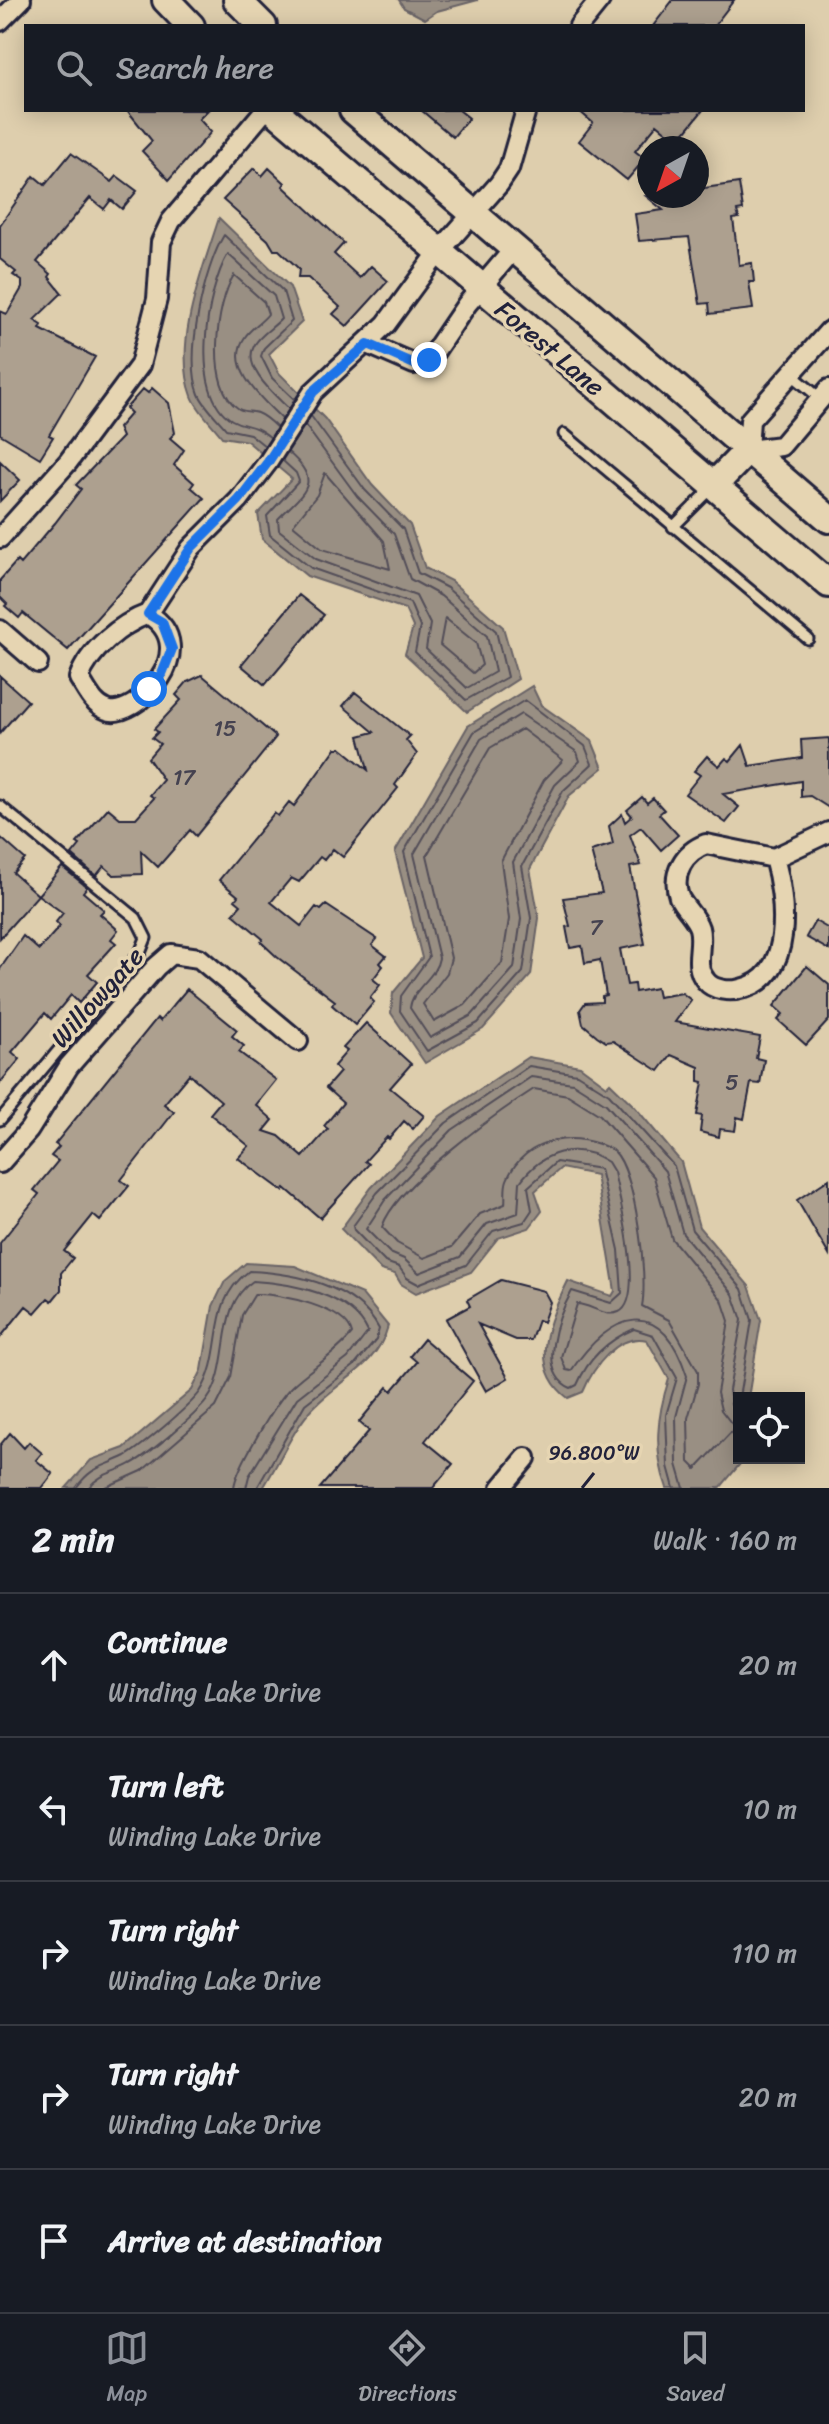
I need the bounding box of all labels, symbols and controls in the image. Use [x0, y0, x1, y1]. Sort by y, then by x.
search box [24, 24, 805, 112]
text: Search here [116, 41, 274, 95]
icon: search [52, 46, 96, 90]
north arrow [637, 136, 709, 208]
street label: Forest Lane [484, 288, 616, 408]
route end [411, 342, 447, 378]
route start [131, 671, 167, 707]
house number: 15 [214, 709, 236, 748]
house number: 17 [173, 758, 196, 797]
house number: 7 [590, 908, 604, 947]
street label: Willowgate [38, 935, 156, 1059]
house number: 5 [725, 1063, 739, 1102]
map controls [733, 1392, 805, 1464]
button: locate [733, 1392, 805, 1464]
text: 96.800°W [549, 1436, 640, 1471]
text: 2 min [32, 1510, 114, 1570]
text: Walk · 160 m [653, 1517, 797, 1563]
text: Continue [108, 1615, 227, 1669]
text: 20 m [739, 1642, 797, 1688]
icon: ahead [32, 1643, 76, 1687]
text: Winding Lake Drive [108, 1669, 321, 1715]
text: Turn left [108, 1759, 224, 1813]
text: 10 m [743, 1786, 797, 1832]
icon: left [32, 1787, 76, 1831]
text: Winding Lake Drive [108, 1813, 321, 1859]
text: Turn right [108, 1903, 238, 1957]
text: 110 m [732, 1930, 797, 1976]
icon: right [32, 1931, 76, 1975]
text: Winding Lake Drive [108, 1957, 321, 2003]
text: Turn right [108, 2047, 238, 2101]
text: 20 m [739, 2074, 797, 2120]
icon: right [32, 2075, 76, 2119]
text: Winding Lake Drive [108, 2101, 321, 2147]
text: Arrive at destination [108, 2214, 382, 2268]
icon: arrive [32, 2219, 76, 2263]
tab: Map [105, 2326, 149, 2413]
tab: Directions [358, 2326, 457, 2413]
tab: Saved [666, 2326, 724, 2413]

